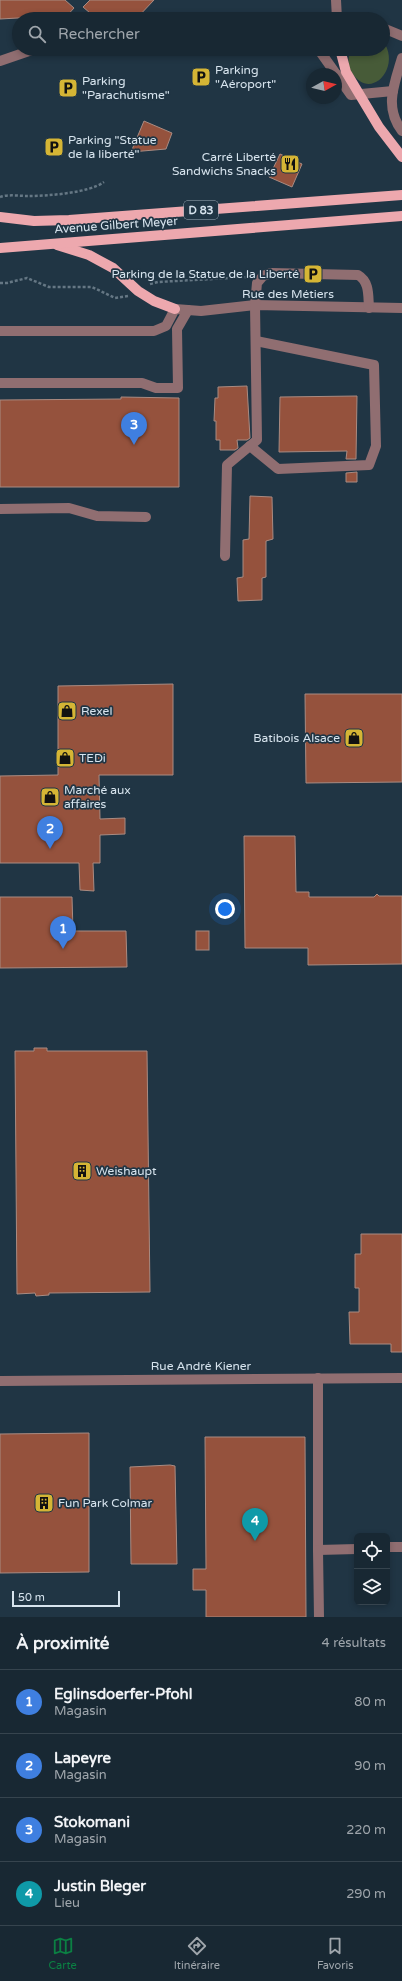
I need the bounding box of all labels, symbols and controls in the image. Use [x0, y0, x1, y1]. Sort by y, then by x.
search box [12, 12, 390, 56]
icon: search [26, 23, 48, 45]
text: Rechercher [58, 25, 140, 43]
place label: Parking "Aéroport" [215, 63, 276, 91]
parking icon: Parking "Aéroport" [190, 66, 212, 88]
north arrow [306, 68, 342, 104]
place label: Parking "Parachutisme" [82, 74, 170, 102]
parking icon: Parking "Parachutisme" [57, 77, 79, 99]
place label: Parking "Statue de la liberté" [68, 133, 157, 161]
parking icon: Parking "Statue de la liberté" [43, 136, 65, 158]
place label: Carré Liberté Sandwichs Snacks [172, 150, 276, 178]
restaurant icon: Carré Liberté Sandwichs Snacks [279, 153, 301, 175]
road number: D 83 [184, 201, 218, 219]
street label: Avenue Gilbert Meyer [54, 214, 179, 236]
parking icon: Parking de la Statue de la Liberté [302, 263, 324, 285]
place label: Parking de la Statue de la Liberté [111, 267, 299, 281]
street label: Rue des Métiers [242, 287, 334, 301]
pin: 3 [121, 412, 147, 445]
shop icon: Rexel [56, 700, 78, 722]
place label: Rexel [81, 704, 112, 718]
shop icon: Batibois Alsace [343, 727, 365, 749]
place label: Batibois Alsace [253, 731, 340, 745]
shop icon: TEDi [54, 747, 76, 769]
place label: TEDi [79, 751, 106, 765]
place label: Marché aux affaires [64, 783, 131, 811]
shop icon: Marché aux affaires [39, 786, 61, 808]
pin: 2 [37, 816, 63, 849]
your location [215, 899, 235, 919]
pin: 1 [50, 916, 76, 949]
building icon: Weishaupt [71, 1160, 93, 1182]
place label: Weishaupt [96, 1164, 157, 1178]
street label: Rue André Kiener [151, 1359, 252, 1373]
building icon: Fun Park Colmar [33, 1492, 55, 1514]
place label: Fun Park Colmar [58, 1496, 153, 1510]
pin: 4 [242, 1508, 268, 1541]
map controls [354, 1533, 390, 1605]
button: locate [354, 1533, 390, 1569]
button: layers [354, 1569, 390, 1605]
scale bar [12, 1589, 120, 1608]
text: 50 m [18, 1591, 45, 1604]
text: À proximité [16, 1633, 109, 1654]
text: 4 résultats [322, 1635, 386, 1651]
text: Eglinsdoerfer-Pfohl [54, 1685, 192, 1703]
text: 1 [25, 1694, 33, 1710]
text: 80 m [354, 1694, 386, 1710]
text: Magasin [54, 1703, 107, 1719]
text: Lapeyre [54, 1749, 111, 1767]
text: 2 [25, 1758, 33, 1774]
text: 90 m [354, 1758, 386, 1774]
text: Magasin [54, 1767, 107, 1783]
text: Stokomani [54, 1813, 130, 1831]
text: 3 [25, 1822, 33, 1838]
text: 220 m [346, 1822, 386, 1838]
text: Magasin [54, 1831, 107, 1847]
text: Justin Bleger [54, 1877, 146, 1895]
text: 4 [25, 1886, 33, 1902]
text: 290 m [346, 1886, 386, 1902]
text: Lieu [54, 1895, 80, 1911]
tab: Carte [48, 1935, 77, 1972]
tab: Itinéraire [174, 1935, 220, 1972]
tab: Favoris [317, 1935, 354, 1972]

